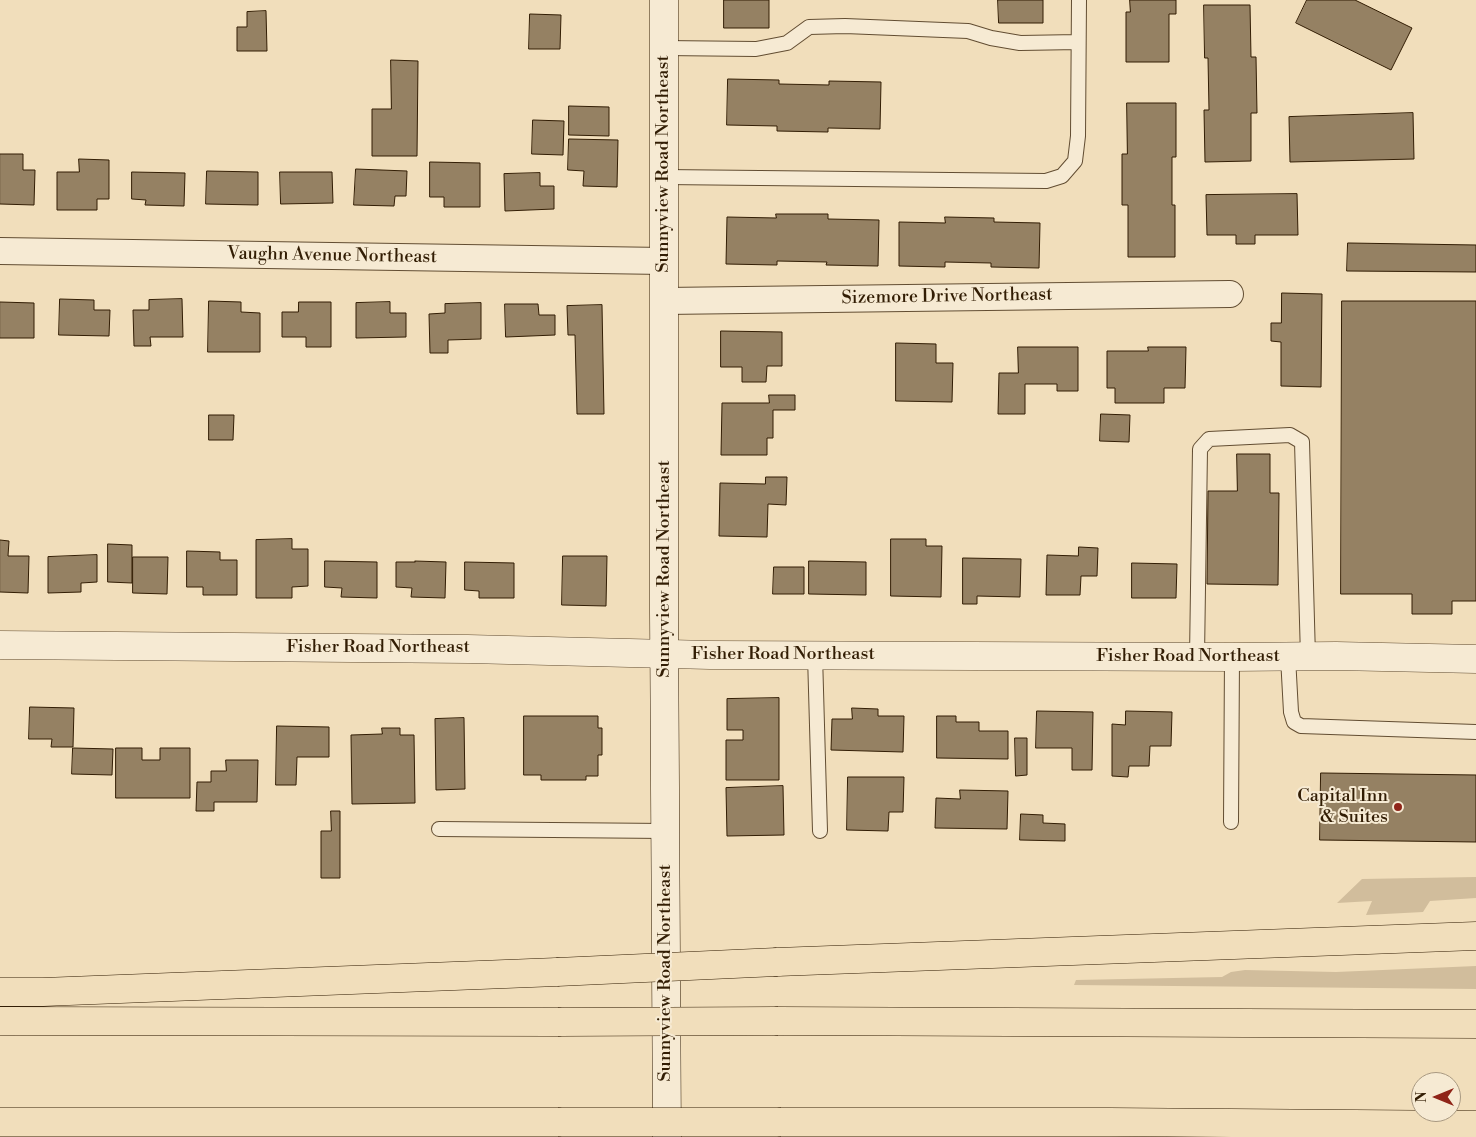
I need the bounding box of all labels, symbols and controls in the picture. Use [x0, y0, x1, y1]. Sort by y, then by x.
street label: Sunnyview Road Northeast [653, 55, 675, 273]
street label: Vaughn Avenue Northeast [227, 243, 437, 269]
street label: Sizemore Drive Northeast [841, 284, 1053, 310]
street label: Sunnyview Road Northeast [654, 460, 676, 678]
street label: Fisher Road Northeast [286, 637, 470, 659]
street label: Fisher Road Northeast [691, 644, 875, 666]
street label: Fisher Road Northeast [1096, 646, 1280, 668]
place label: Capital Inn & Suites [1297, 786, 1388, 829]
marker: Capital Inn & Suites [1392, 801, 1404, 813]
street label: Sunnyview Road Northeast [655, 864, 677, 1082]
north arrow [1411, 1072, 1461, 1122]
text: N [1413, 1091, 1431, 1103]

